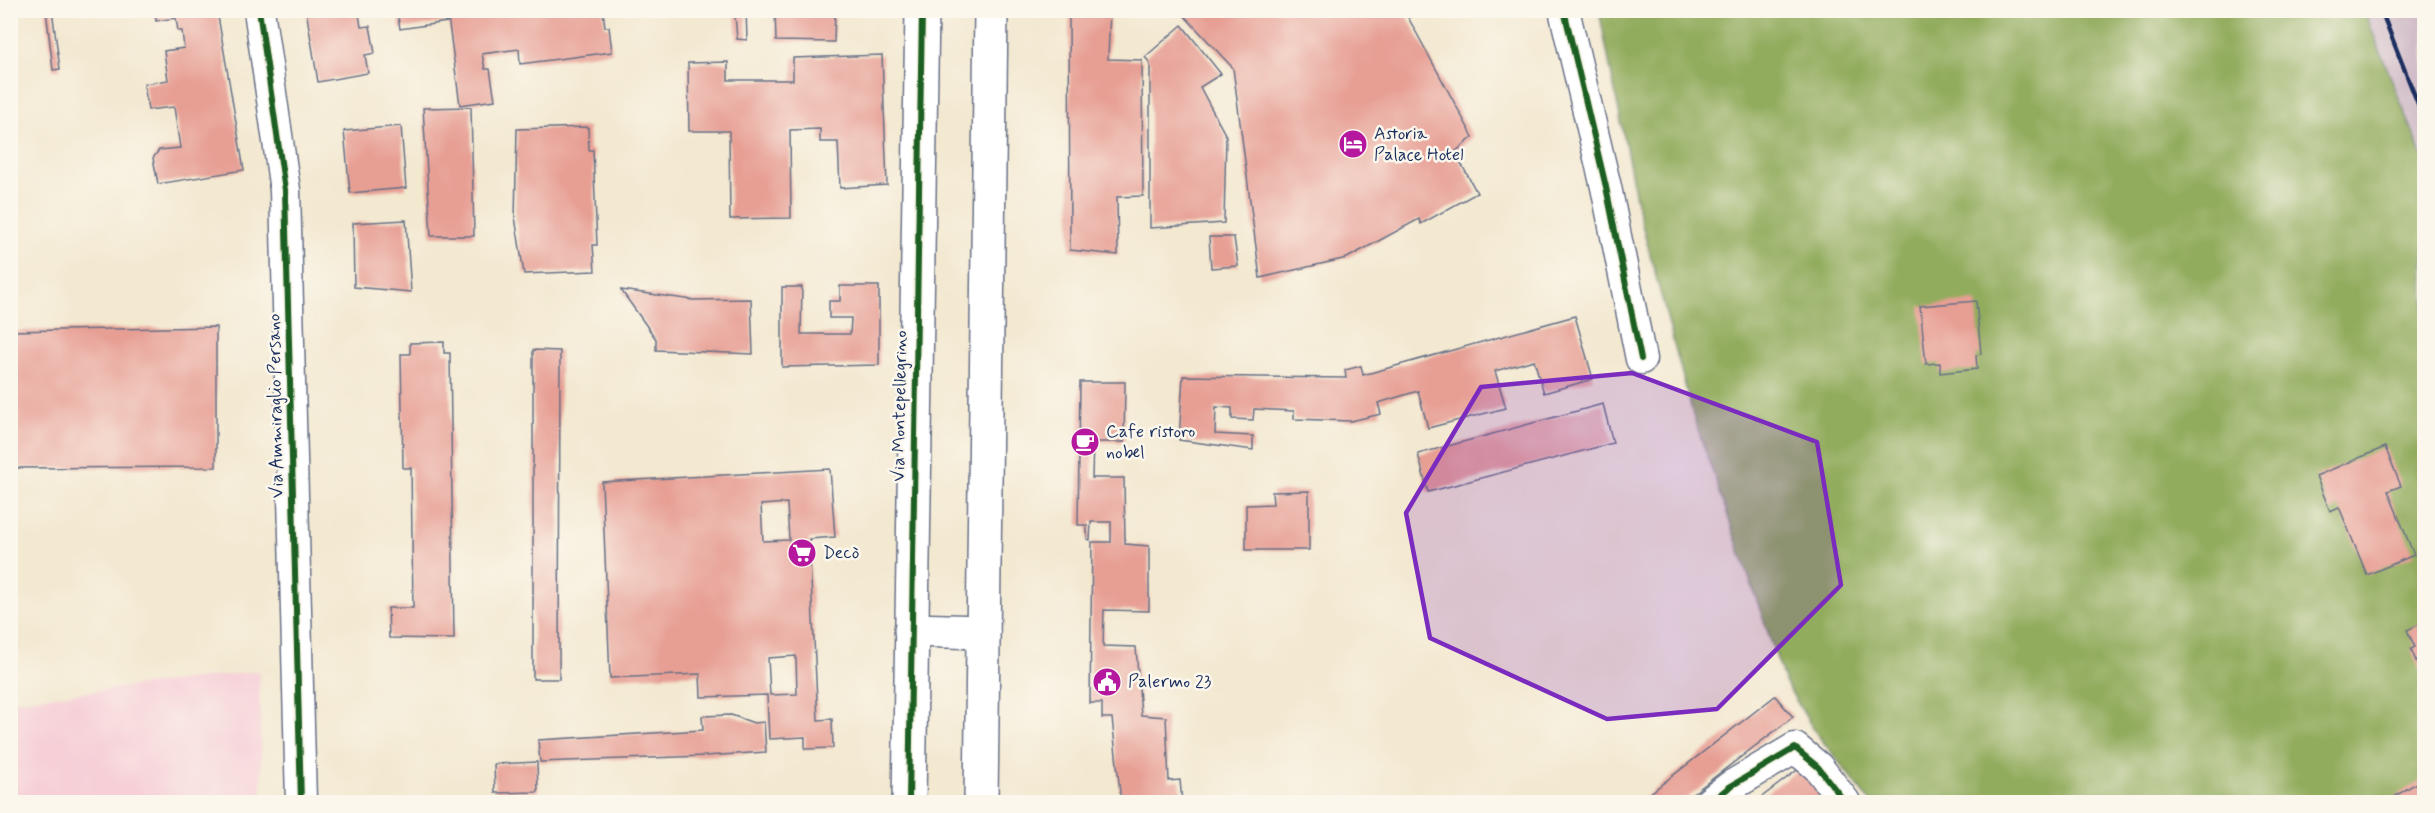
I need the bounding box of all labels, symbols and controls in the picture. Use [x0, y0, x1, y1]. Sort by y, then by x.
place label: Astoria Palace Hotel [1374, 122, 1464, 167]
hotel icon: Astoria Palace Hotel [1337, 128, 1369, 160]
street label: Via Ammiraglio Persano [262, 313, 290, 499]
street label: Via Montepellegrino [887, 330, 913, 482]
place label: Cafe ristoro nobel [1106, 420, 1195, 465]
cafe icon: Cafe ristoro nobel [1069, 426, 1101, 458]
supermarket icon: Decò [786, 537, 818, 569]
place label: Decò [823, 541, 859, 565]
public building icon: Palermo 23 [1091, 666, 1123, 698]
place label: Palermo 23 [1128, 670, 1212, 694]

